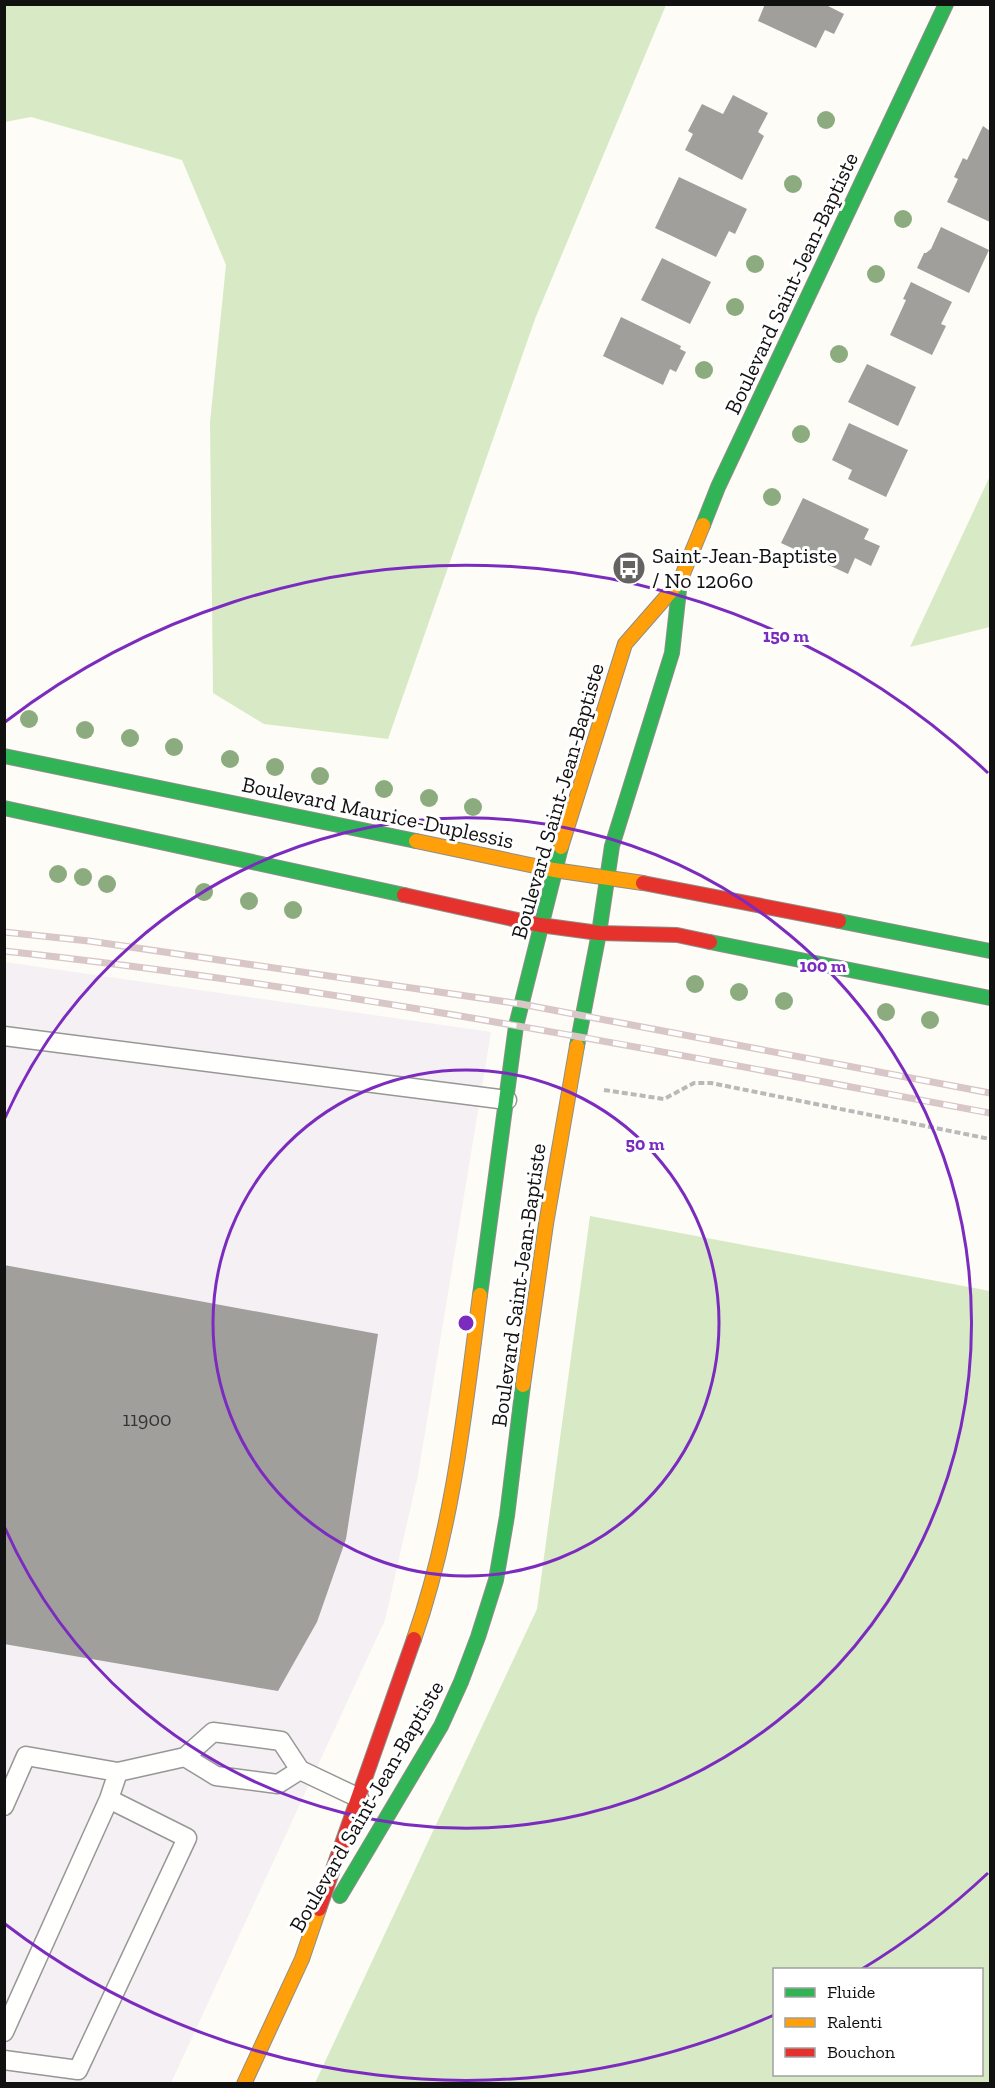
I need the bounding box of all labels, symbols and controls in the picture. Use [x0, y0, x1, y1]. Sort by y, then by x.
street label: Boulevard Saint-Jean-Baptiste [719, 148, 864, 418]
place label: Saint-Jean-Baptiste / No 12060 [652, 542, 837, 594]
bus stop icon: Saint-Jean-Baptiste / No 12060 [611, 550, 647, 586]
text: 150 m [763, 625, 809, 647]
street label: Boulevard Saint-Jean-Baptiste [505, 660, 610, 942]
street label: Boulevard Maurice-Duplessis [240, 770, 516, 855]
text: 100 m [799, 955, 847, 977]
text: 50 m [626, 1133, 665, 1155]
street label: Boulevard Saint-Jean-Baptiste [485, 1142, 552, 1428]
centre of rings [456, 1313, 476, 1333]
house number: 11900 [122, 1407, 172, 1431]
street label: Boulevard Saint-Jean-Baptiste [283, 1676, 450, 1937]
legend [773, 1968, 983, 2076]
text: Fluide [827, 1981, 875, 2003]
text: Ralenti [827, 2011, 882, 2033]
text: Bouchon [827, 2041, 896, 2063]

